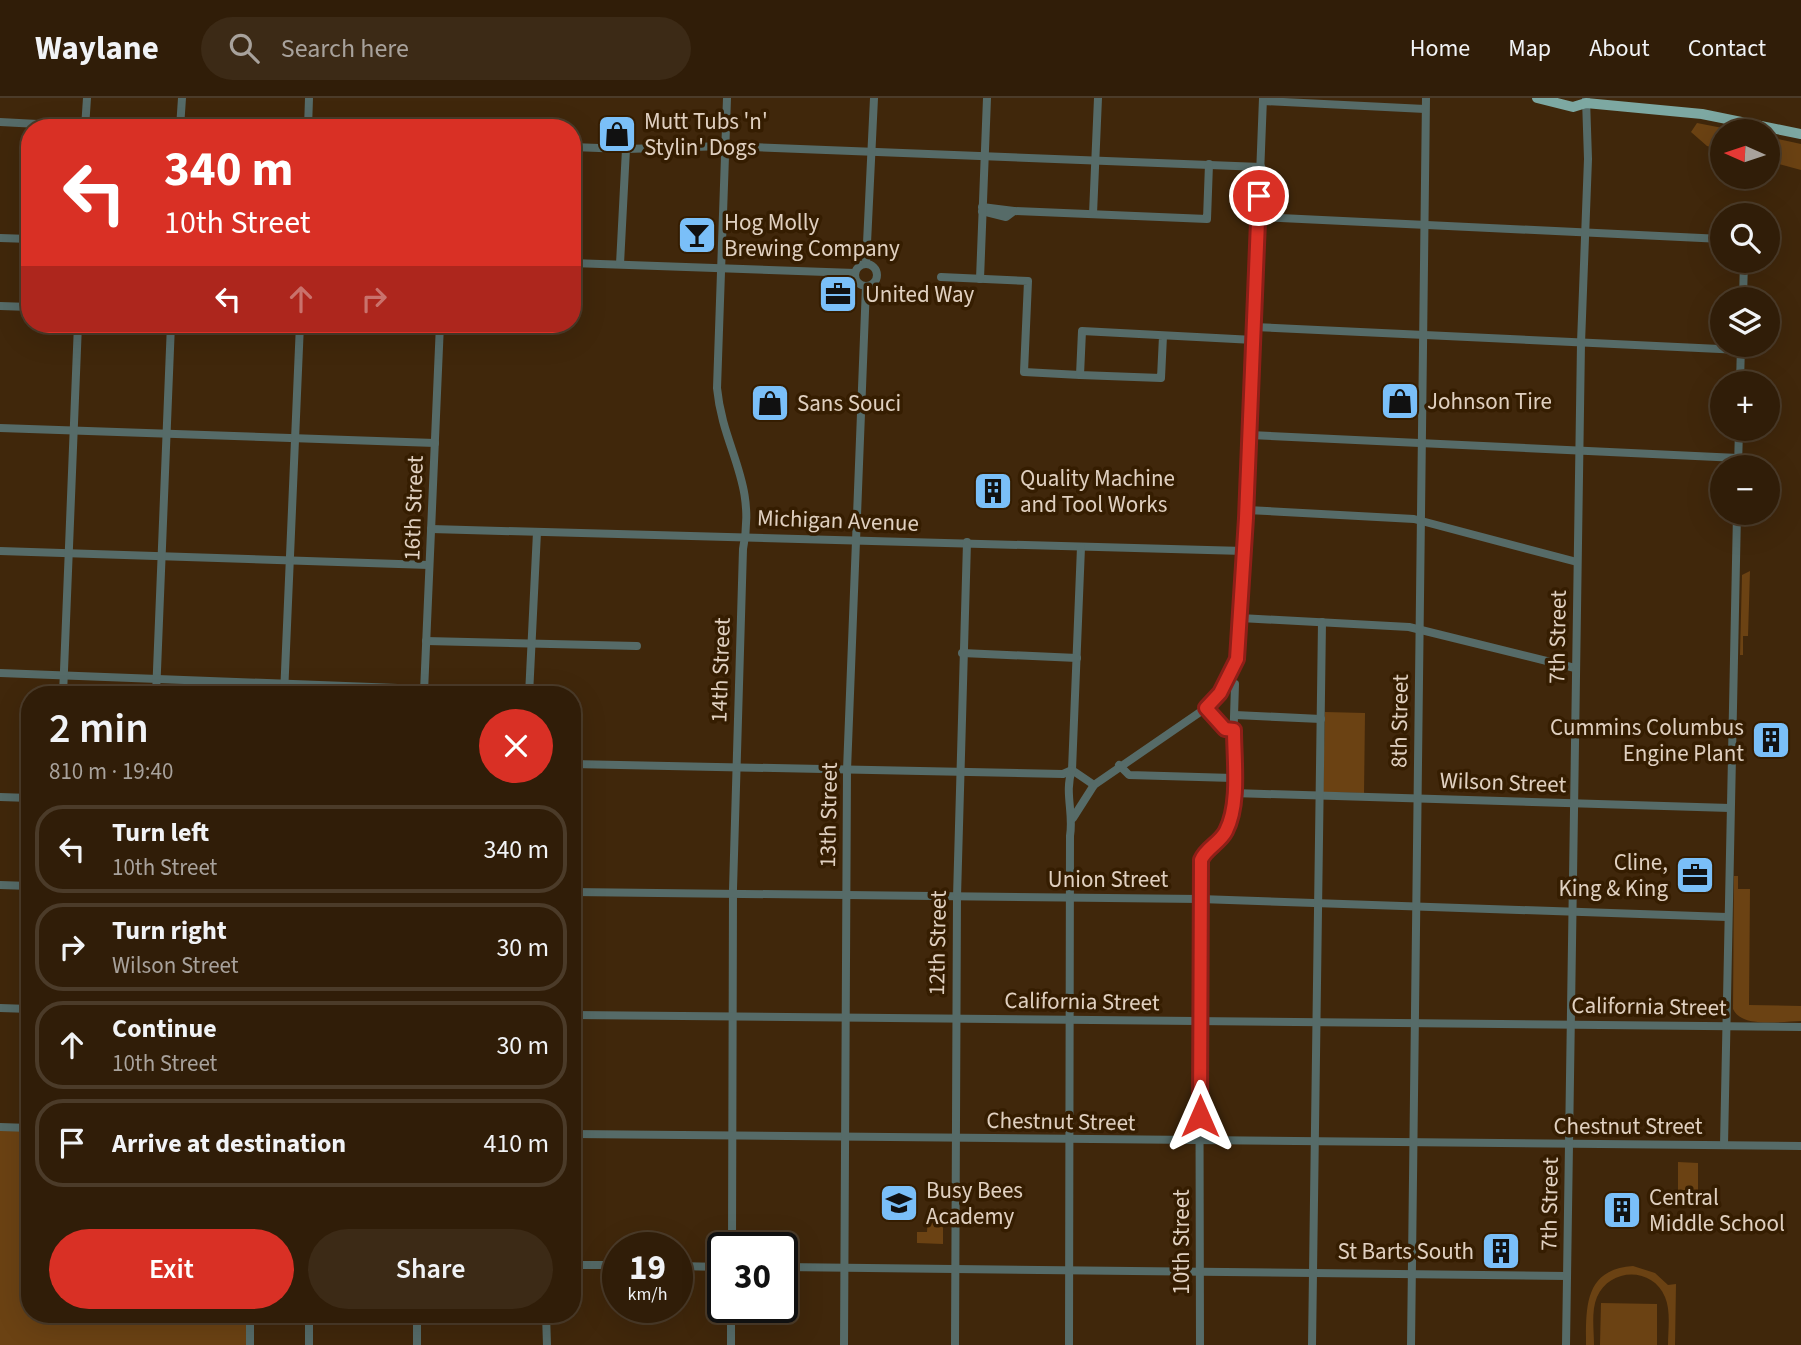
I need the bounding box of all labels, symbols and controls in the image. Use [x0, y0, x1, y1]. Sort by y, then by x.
search box [201, 17, 691, 80]
text: Waylane [35, 25, 159, 72]
icon: search [225, 29, 263, 67]
text: Search here [281, 30, 409, 67]
text: Home [1410, 31, 1470, 66]
text: Map [1508, 31, 1551, 66]
text: About [1589, 31, 1650, 66]
text: Contact [1688, 31, 1766, 66]
place label: Mutt Tubs 'n' Stylin' Dogs [644, 105, 768, 164]
shop icon: Mutt Tubs 'n' Stylin' Dogs [596, 113, 638, 155]
north arrow [1710, 119, 1780, 189]
map controls [1710, 119, 1780, 525]
text: 340 m [164, 135, 293, 205]
icon: left [49, 147, 140, 238]
pin [1229, 166, 1289, 226]
icon: arrive [1240, 177, 1278, 215]
text: 10th Street [164, 200, 311, 246]
button: search [1710, 203, 1780, 273]
place label: Hog Molly Brewing Company [724, 206, 900, 265]
bar icon: Hog Molly Brewing Company [676, 214, 718, 256]
office icon: United Way [817, 273, 859, 315]
place label: United Way [865, 278, 975, 311]
icon: left [209, 280, 247, 318]
icon: ahead [282, 280, 320, 318]
icon: right [355, 280, 393, 318]
button: layers [1710, 287, 1780, 357]
button: + [1710, 371, 1780, 441]
shop icon: Johnson Tire [1379, 380, 1421, 422]
shop icon: Sans Souci [749, 382, 791, 424]
place label: Johnson Tire [1427, 385, 1552, 418]
place label: Sans Souci [797, 387, 901, 420]
street label: 16th Street [395, 455, 432, 561]
button: − [1710, 455, 1780, 525]
place label: Quality Machine and Tool Works [1020, 462, 1175, 521]
building icon: Quality Machine and Tool Works [972, 470, 1014, 512]
street label: Michigan Avenue [756, 501, 919, 540]
street label: 7th Street [1540, 590, 1575, 684]
street label: 14th Street [702, 617, 739, 723]
street label: 8th Street [1382, 674, 1417, 768]
text: 2 min [49, 699, 149, 759]
button: close [479, 709, 553, 783]
place label: Cummins Columbus Engine Plant [1550, 711, 1744, 770]
building icon: Cummins Columbus Engine Plant [1750, 719, 1792, 761]
text: 810 m · 19:40 [49, 755, 173, 788]
street label: 13th Street [811, 762, 846, 868]
street label: Wilson Street [1439, 764, 1567, 801]
text: Turn left [112, 814, 209, 851]
icon: left [53, 830, 91, 868]
text: 340 m [483, 831, 549, 868]
place label: Cline, King & King [1558, 846, 1668, 905]
text: 10th Street [112, 851, 217, 884]
office icon: Cline, King & King [1674, 854, 1716, 896]
street label: Union Street [1048, 863, 1168, 896]
street label: 12th Street [920, 890, 955, 996]
text: Turn right [112, 912, 227, 949]
icon: right [53, 928, 91, 966]
text: 30 m [496, 929, 549, 966]
text: Wilson Street [112, 949, 239, 982]
street label: California Street [1004, 984, 1160, 1019]
street label: California Street [1571, 989, 1727, 1024]
text: Continue [112, 1010, 217, 1047]
icon: ahead [53, 1026, 91, 1064]
text: 30 m [496, 1027, 549, 1064]
text: 10th Street [112, 1047, 217, 1080]
position arrow [1163, 1079, 1237, 1153]
street label: Chestnut Street [986, 1104, 1136, 1139]
street label: Chestnut Street [1553, 1110, 1703, 1143]
icon: arrive [53, 1124, 91, 1162]
text: Arrive at destination [112, 1125, 346, 1162]
text: 410 m [483, 1125, 549, 1162]
street label: 7th Street [1532, 1157, 1567, 1251]
place label: Busy Bees Academy [926, 1174, 1023, 1233]
place label: Central Middle School [1649, 1181, 1785, 1240]
school or university icon: Busy Bees Academy [878, 1182, 920, 1224]
street label: 10th Street [1165, 1189, 1198, 1295]
building icon: Central Middle School [1601, 1189, 1643, 1231]
button: Exit [49, 1229, 294, 1309]
button: Share [308, 1229, 553, 1309]
building icon: St Barts South [1480, 1230, 1522, 1272]
speed limit sign: 30 [707, 1232, 798, 1323]
place label: St Barts South [1337, 1235, 1474, 1268]
text: 19 [629, 1243, 666, 1293]
text: km/h [628, 1282, 667, 1307]

